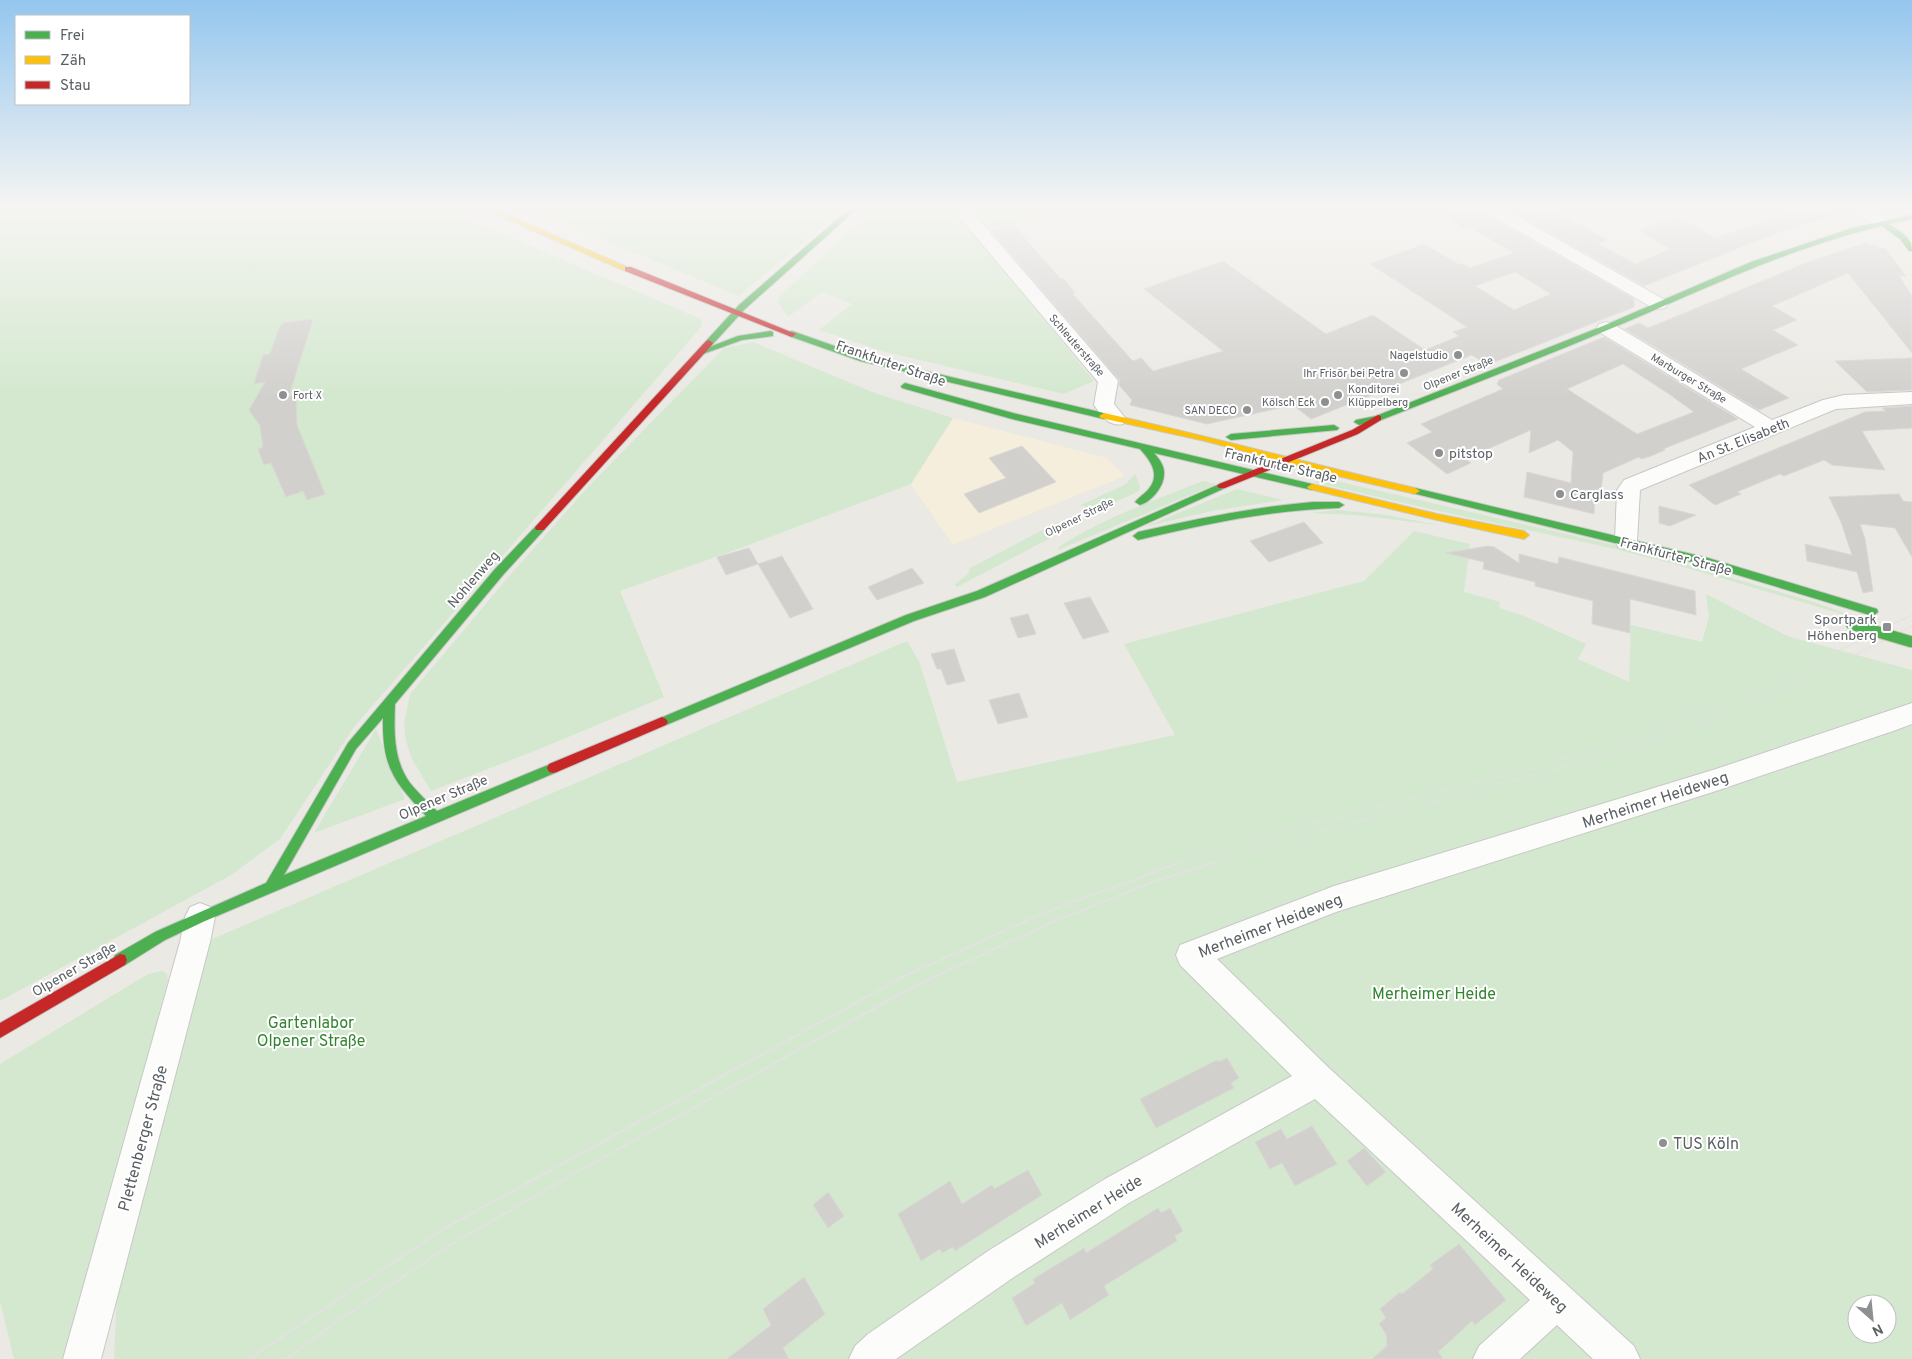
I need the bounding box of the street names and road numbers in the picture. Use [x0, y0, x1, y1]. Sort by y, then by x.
street label: Schleuterstraße [1045, 312, 1107, 380]
street label: Frankfurter Straße [833, 338, 948, 391]
street label: Marburger Straße [1648, 351, 1729, 407]
street label: Olpener Straße [1421, 353, 1496, 394]
street label: An St. Elisabeth [1695, 415, 1792, 468]
street label: Frankfurter Straße [1223, 445, 1339, 488]
street label: Olpener Straße [1043, 495, 1116, 541]
street label: Frankfurter Straße [1618, 534, 1733, 581]
street label: Nohlenweg [445, 548, 504, 612]
street label: Merheimer Heideweg [1580, 768, 1731, 834]
street label: Olpener Straße [397, 772, 491, 825]
street label: Merheimer Heideweg [1196, 890, 1346, 964]
street label: Olpener Straße [29, 939, 120, 1001]
street label: Plettenberger Straße [115, 1063, 173, 1214]
street label: Merheimer Heide [1031, 1171, 1147, 1254]
street label: Merheimer Heideweg [1446, 1199, 1571, 1318]

